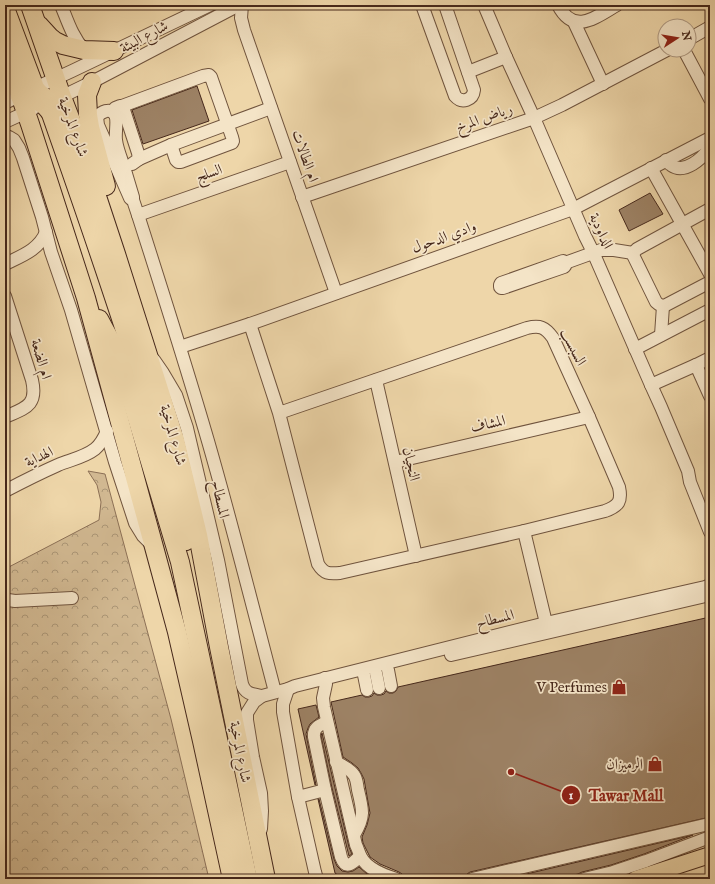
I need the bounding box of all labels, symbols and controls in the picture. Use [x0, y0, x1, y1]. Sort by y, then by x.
street label: شارع البيئة [117, 16, 173, 60]
north arrow [657, 18, 697, 58]
text: N [678, 29, 694, 43]
street label: شارع المرخية [51, 95, 93, 161]
street label: رياض المرخ [453, 99, 516, 139]
street label: ام الطالات [284, 127, 323, 186]
street label: السلج [193, 160, 226, 190]
street label: الداودية [585, 210, 617, 252]
street label: وادي الدحول [409, 217, 480, 259]
street label: السبسب [555, 325, 591, 369]
street label: ام الضعة [23, 337, 56, 382]
street label: شارع المرخية [152, 402, 191, 468]
street label: المشاف [469, 411, 507, 437]
street label: الهداية [22, 442, 56, 472]
street label: النجيان [398, 445, 424, 483]
street label: المسطاح [203, 478, 234, 521]
street label: المسطاح [474, 605, 517, 636]
place label: V Perfumes [535, 678, 607, 697]
shop icon: V Perfumes [610, 678, 628, 696]
street label: شارع المرخية [222, 720, 255, 785]
place label: الرميزان [606, 755, 643, 774]
shop icon: الرميزان [646, 755, 664, 773]
callout: Tawar Mall [561, 781, 671, 809]
text: Tawar Mall [588, 787, 664, 807]
text: 1 [569, 788, 574, 803]

